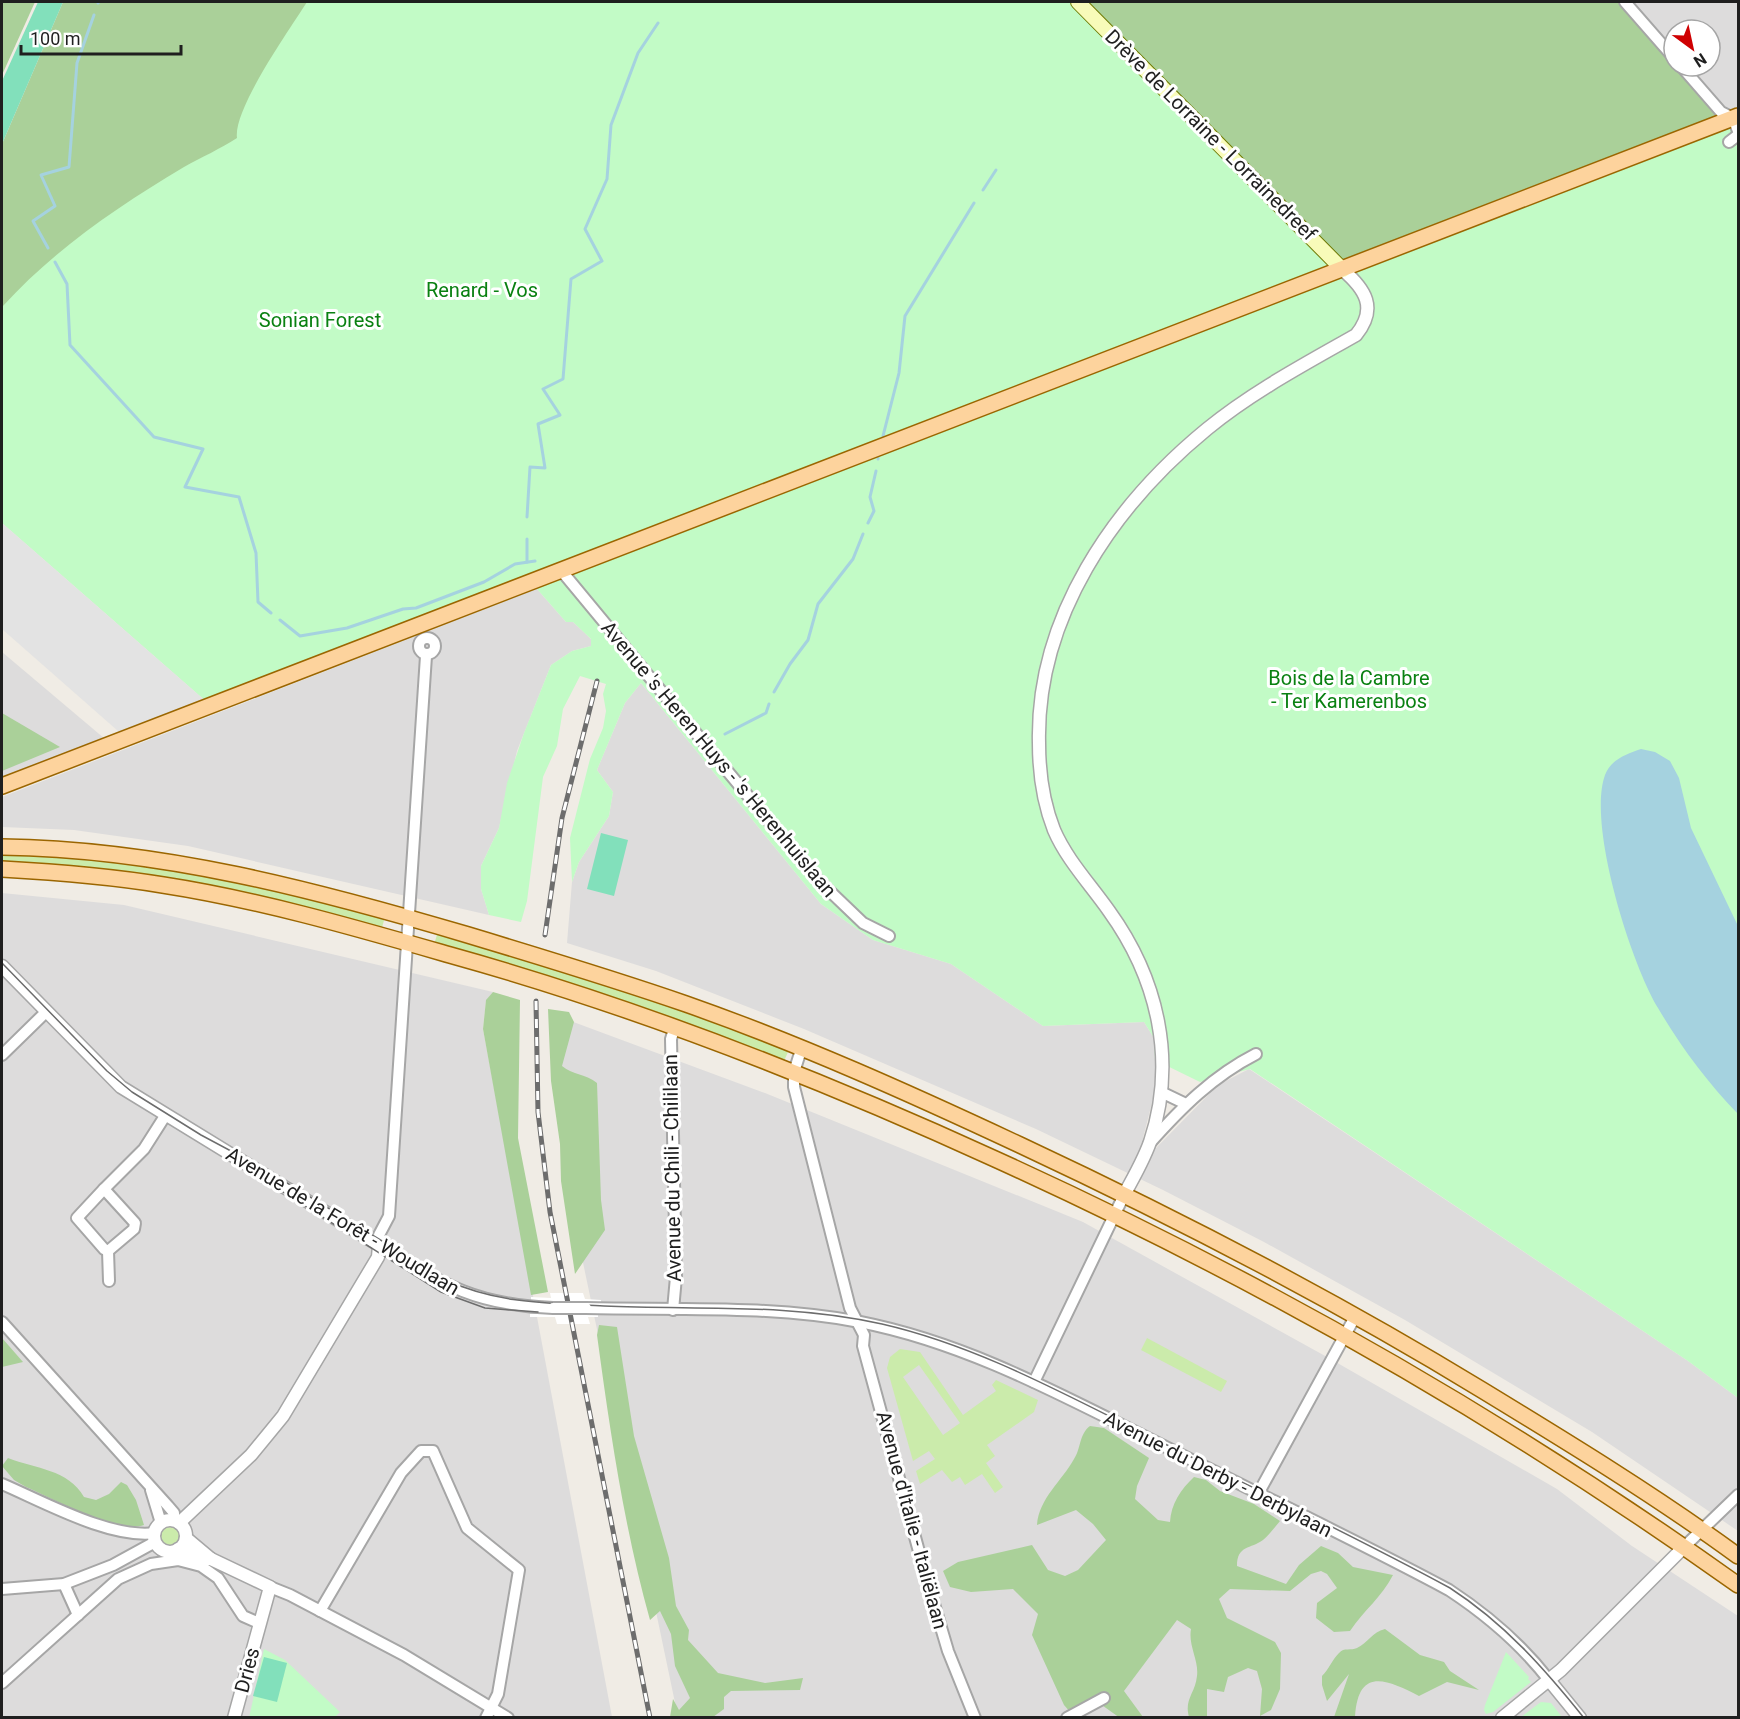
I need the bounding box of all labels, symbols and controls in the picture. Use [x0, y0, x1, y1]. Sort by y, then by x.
scale bar [21, 18, 182, 56]
north arrow [1662, 18, 1722, 78]
street label: Drève de Lorraine - Lorrainedreef [1100, 24, 1322, 246]
text: 100 m [30, 28, 81, 49]
text: N [1690, 49, 1710, 71]
park label: Renard - Vos [426, 278, 538, 302]
park label: Sonian Forest [259, 308, 381, 332]
street label: Avenue 's Heren Huys - 's Herenhuislaan [596, 616, 842, 902]
park label: Bois de la Cambre - Ter Kamerenbos [1268, 666, 1430, 713]
street label: Avenue du Chili - Chililaan [658, 1054, 686, 1282]
street label: Avenue de la Forêt - Woudlaan [222, 1142, 464, 1300]
street label: Avenue du Derby - Derbylaan [1100, 1406, 1336, 1542]
street label: Avenue d'Italie - Italiëlaan [871, 1408, 953, 1632]
street label: Dries [229, 1645, 265, 1695]

